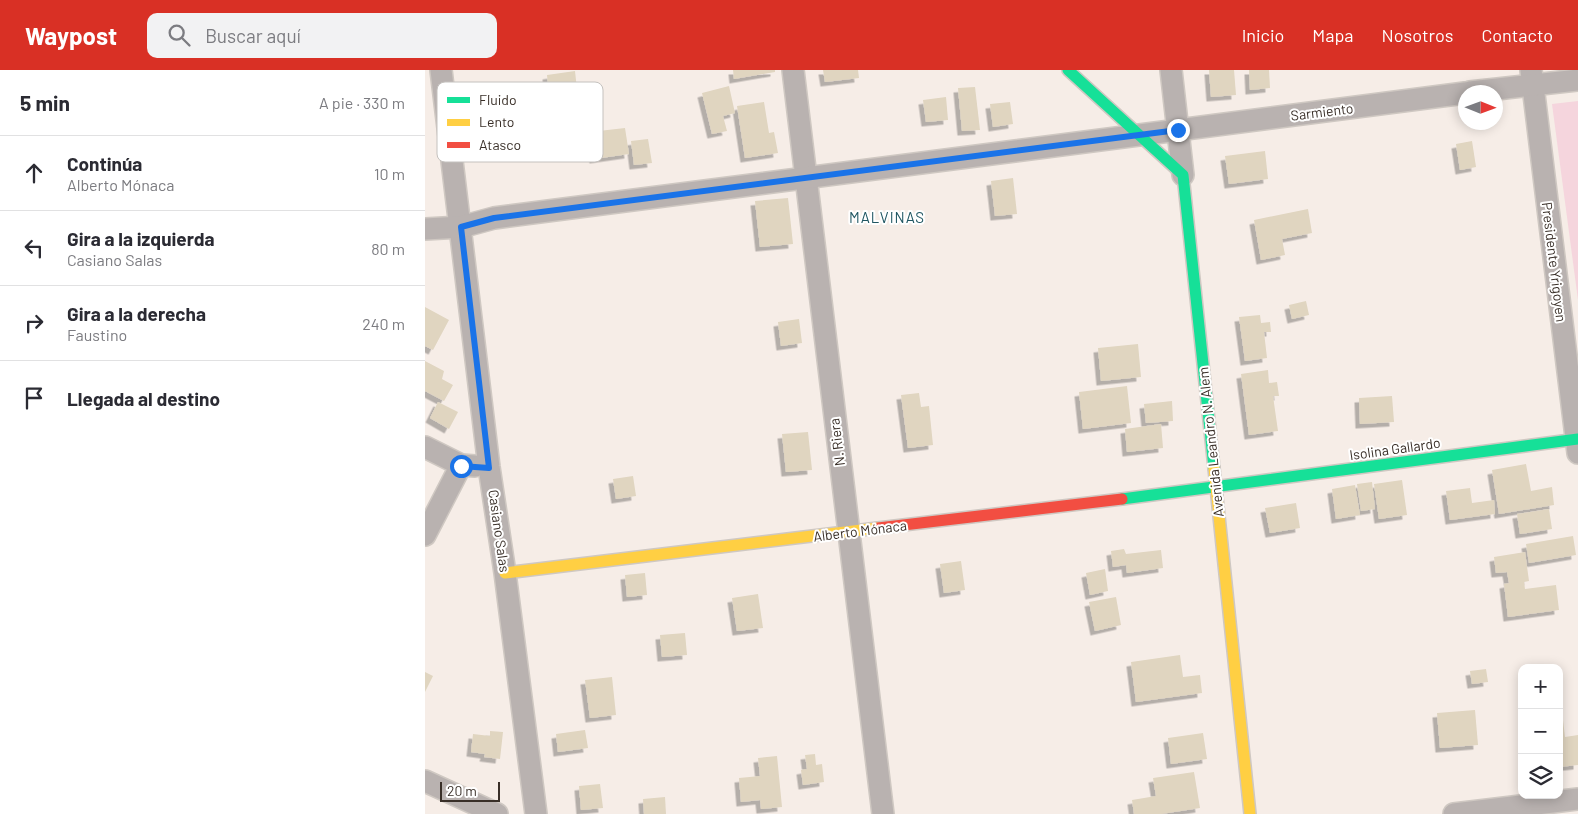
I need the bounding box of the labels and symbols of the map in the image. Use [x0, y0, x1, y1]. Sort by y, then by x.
legend [437, 82, 603, 162]
north arrow [1458, 85, 1503, 130]
text: Fluido [479, 91, 517, 108]
street label: Sarmiento [1290, 99, 1354, 124]
text: Lento [479, 113, 514, 130]
route end [1167, 119, 1190, 142]
text: Atasco [479, 136, 521, 153]
street label: Presidente Yrigoyen [1539, 201, 1570, 323]
district label: MALVINAS [849, 208, 925, 226]
street label: Avenida Leandro N. Alem [1194, 366, 1227, 518]
street label: N. Riera [825, 417, 848, 467]
street label: Isolina Gallardo [1348, 434, 1442, 463]
route start [450, 455, 473, 478]
street label: Casiano Salas [485, 488, 514, 574]
street label: Alberto Mónaca [812, 516, 908, 545]
scale bar [440, 779, 500, 802]

